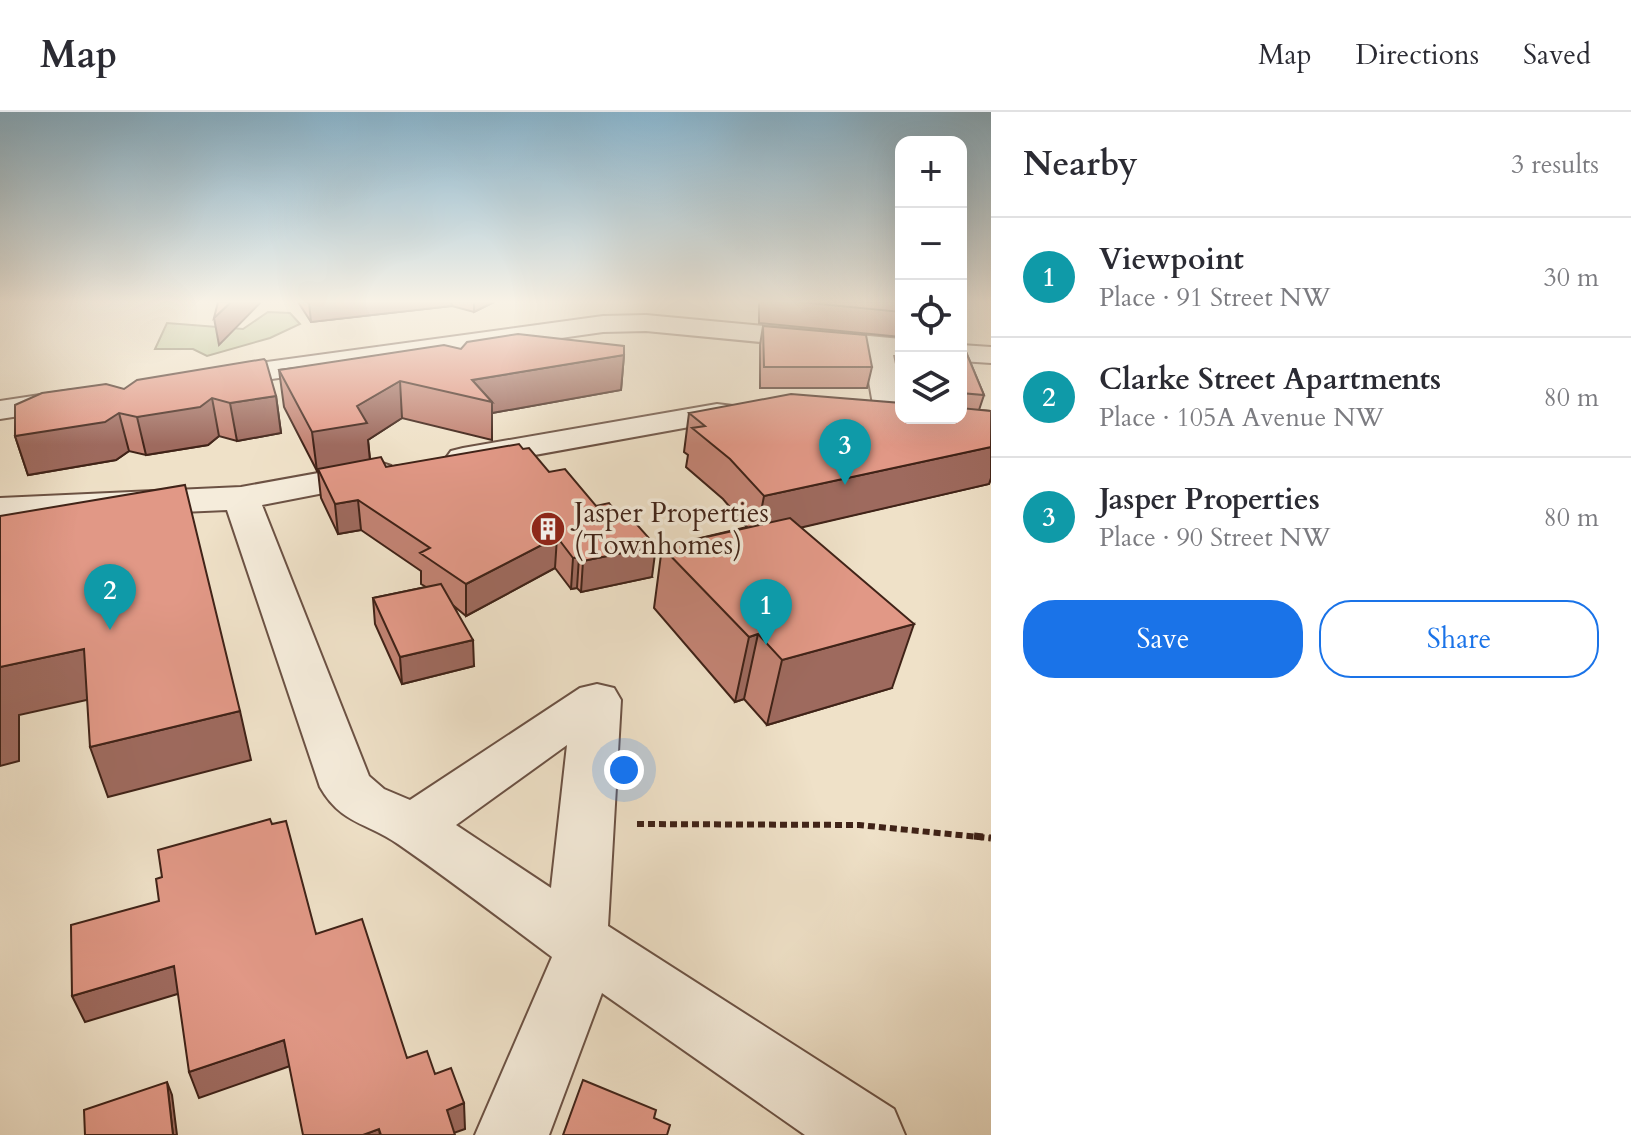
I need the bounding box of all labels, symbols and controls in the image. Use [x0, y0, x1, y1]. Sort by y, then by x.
text: Map [40, 29, 117, 81]
text: Map [1258, 36, 1312, 74]
text: Directions [1356, 36, 1479, 74]
text: Saved [1523, 36, 1591, 74]
map controls [895, 136, 967, 424]
button: + [895, 136, 967, 208]
text: Nearby [1023, 141, 1138, 187]
text: 3 results [1511, 147, 1599, 182]
button: − [895, 208, 967, 280]
text: Viewpoint [1099, 239, 1244, 280]
text: 1 [1042, 260, 1056, 295]
text: 30 m [1543, 260, 1599, 295]
button: locate [895, 280, 967, 352]
text: Place · 91 Street NW [1099, 280, 1331, 315]
button: layers [895, 352, 967, 424]
text: Clarke Street Apartments [1099, 359, 1441, 400]
text: 2 [1042, 380, 1056, 415]
text: 80 m [1543, 380, 1599, 415]
text: Place · 105A Avenue NW [1099, 400, 1384, 435]
pin: 3 [819, 419, 871, 485]
text: Jasper Properties [1099, 479, 1320, 520]
place label: Jasper Properties (Townhomes) [570, 494, 769, 564]
text: 3 [1042, 500, 1056, 535]
text: 80 m [1543, 500, 1599, 535]
building icon: Jasper Properties (Townhomes) [529, 510, 567, 548]
text: Place · 90 Street NW [1099, 520, 1331, 555]
pin: 2 [84, 564, 136, 630]
pin: 1 [740, 579, 792, 645]
button: Save [1023, 600, 1303, 678]
button: Share [1319, 600, 1599, 678]
your location [604, 750, 644, 790]

